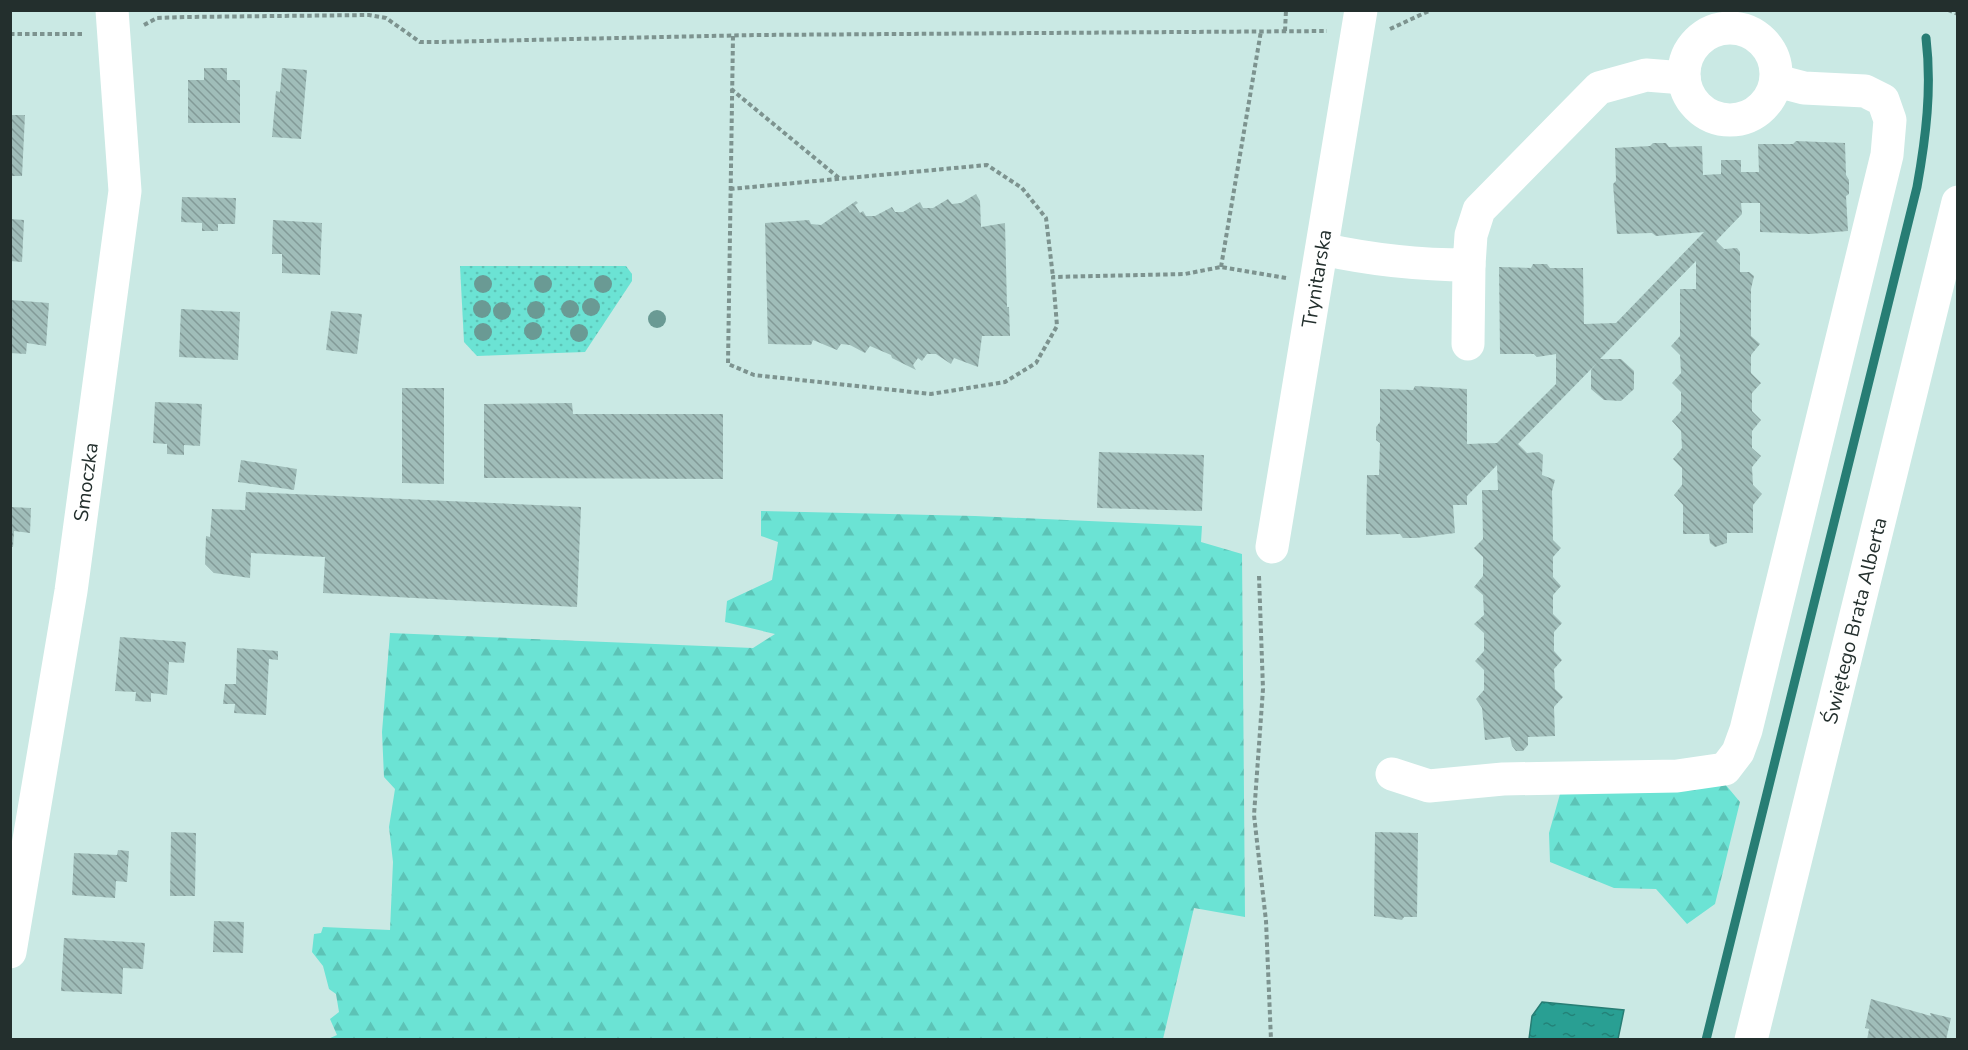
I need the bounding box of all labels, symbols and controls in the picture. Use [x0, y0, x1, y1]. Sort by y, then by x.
street label: Trynitarska [1295, 227, 1338, 330]
street label: Smoczka [67, 441, 104, 523]
street label: Świętego Brata Alberta [1816, 514, 1893, 727]

